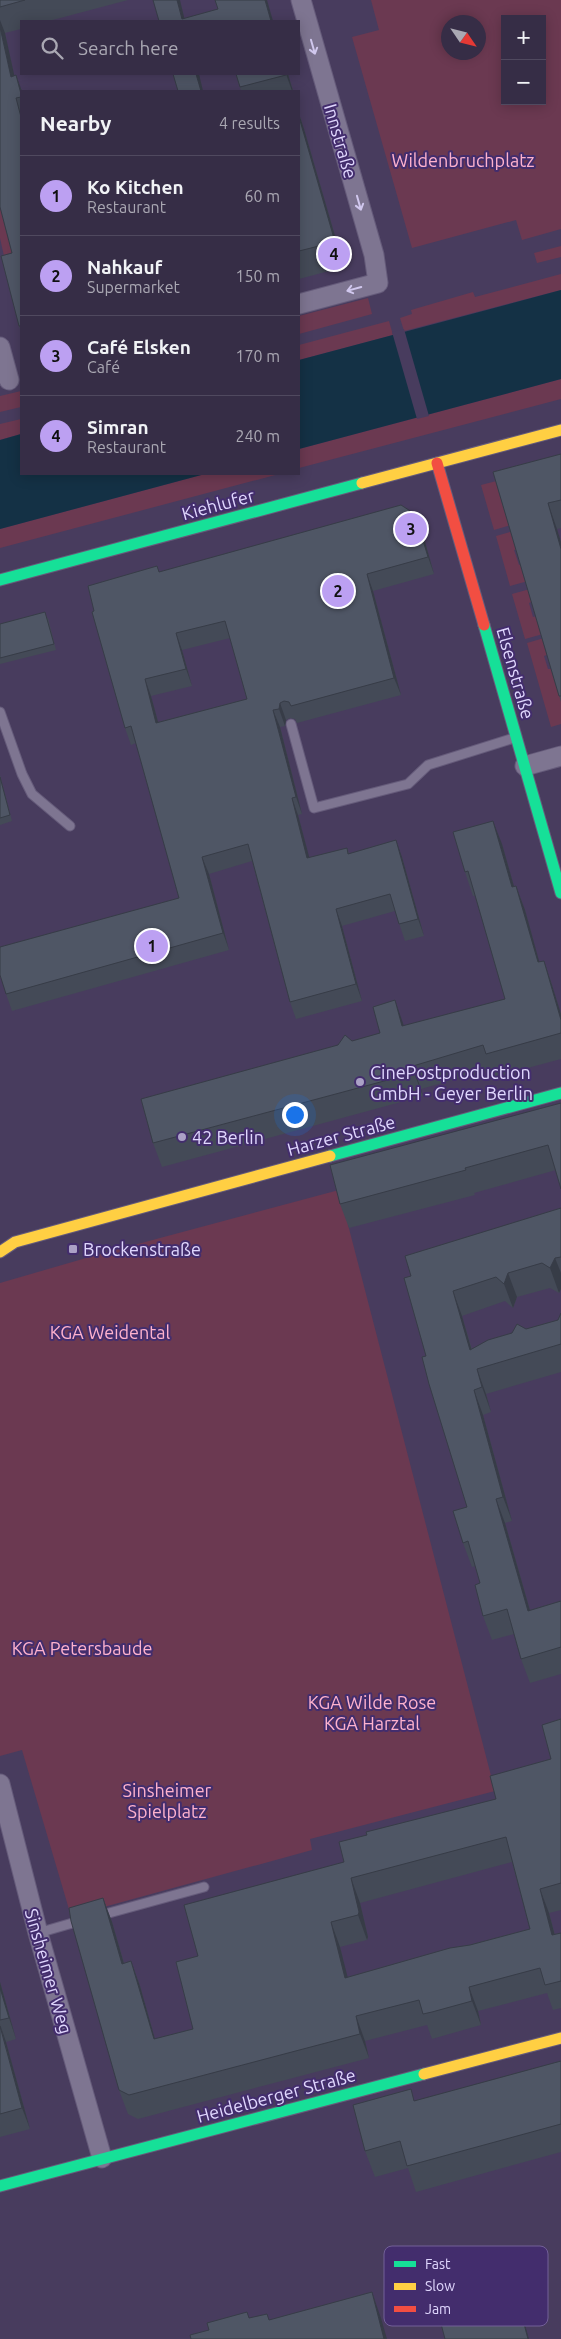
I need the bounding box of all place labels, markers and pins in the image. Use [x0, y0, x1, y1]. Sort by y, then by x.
pin: 4 [318, 235, 350, 273]
pin: 3 [395, 510, 427, 548]
pin: 2 [322, 572, 354, 610]
pin: 1 [136, 927, 168, 965]
place label: CinePostproduction GmbH - Geyer Berlin [370, 1062, 533, 1103]
marker: CinePostproduction GmbH - Geyer Berlin [354, 1076, 366, 1088]
place label: 42 Berlin [192, 1127, 264, 1147]
marker: 42 Berlin [176, 1131, 188, 1143]
place label: Brockenstraße [83, 1239, 201, 1259]
marker: Brockenstraße [67, 1243, 79, 1255]

